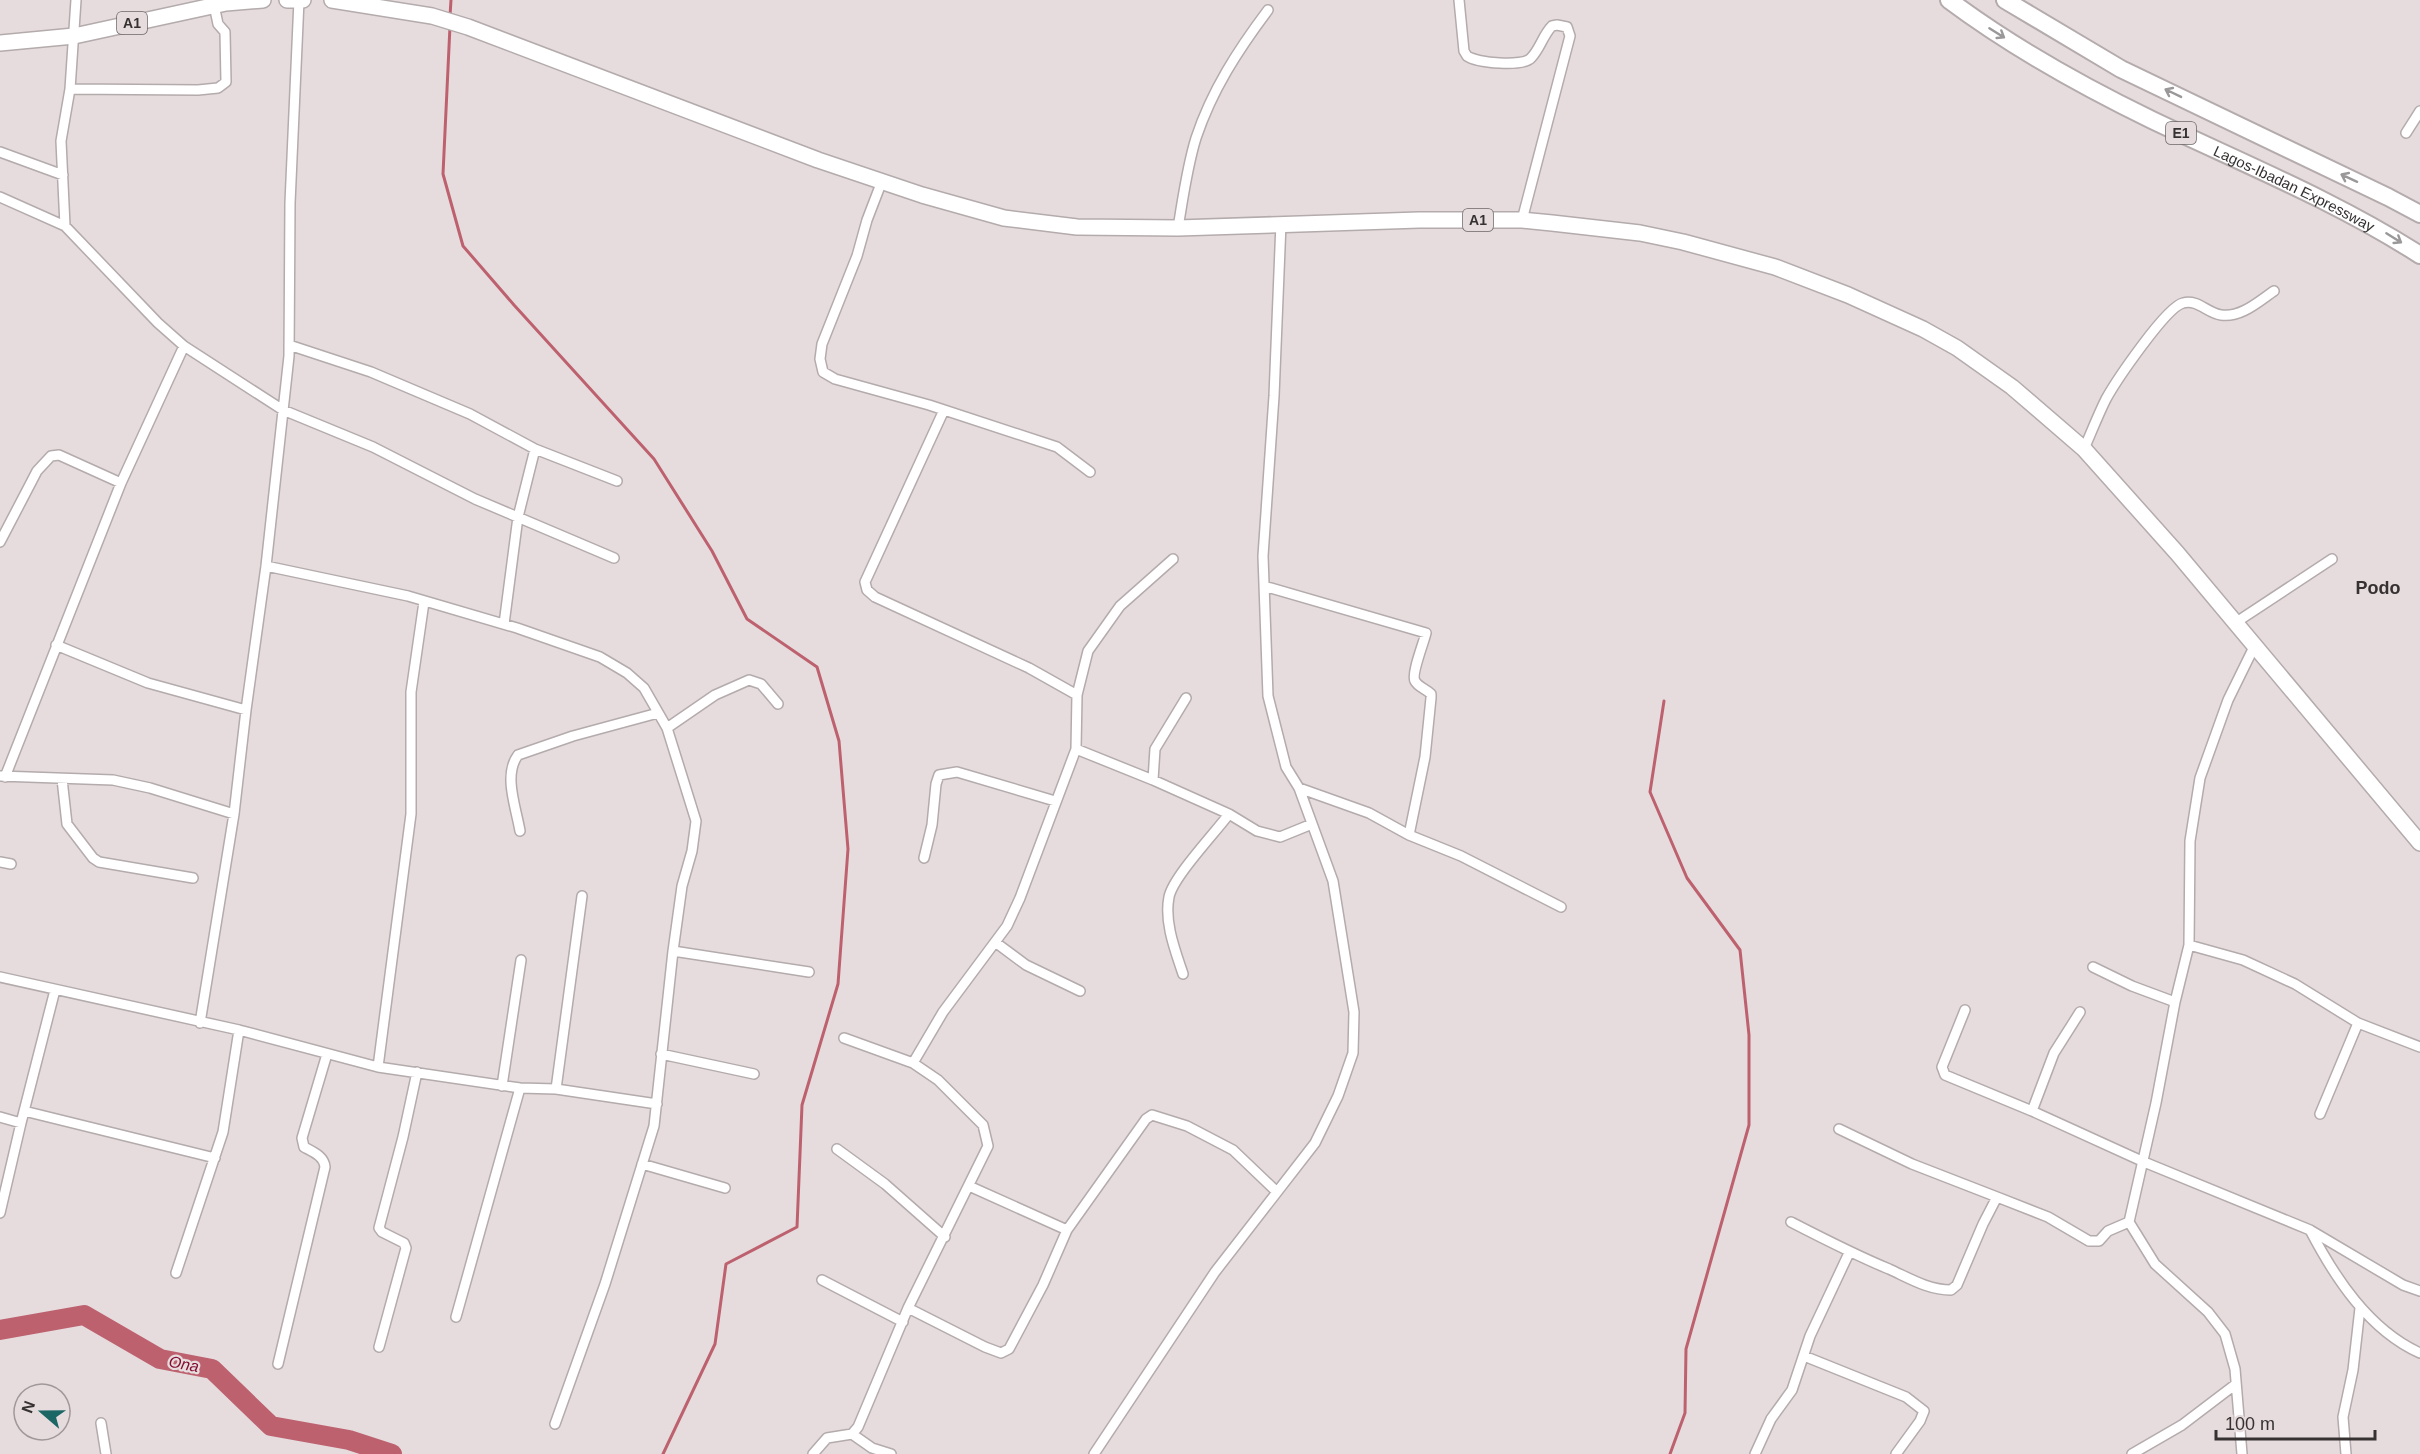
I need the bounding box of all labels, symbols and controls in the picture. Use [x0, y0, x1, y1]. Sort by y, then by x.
road number: A1 [117, 12, 147, 34]
one-way arrow [1988, 28, 2005, 40]
one-way arrow [2165, 87, 2183, 99]
road number: E1 [2166, 122, 2196, 144]
street label: Lagos-Ibadan Expressway [2211, 142, 2378, 235]
one-way arrow [2341, 172, 2359, 184]
road number: A1 [1463, 209, 1493, 231]
one-way arrow [2385, 233, 2402, 245]
district label: Podo [2356, 578, 2401, 598]
water label: Ona [168, 1353, 201, 1375]
north arrow [12, 1382, 72, 1442]
text: N [18, 1399, 38, 1415]
scale bar [2216, 1403, 2375, 1441]
text: 100 m [2225, 1414, 2275, 1434]

